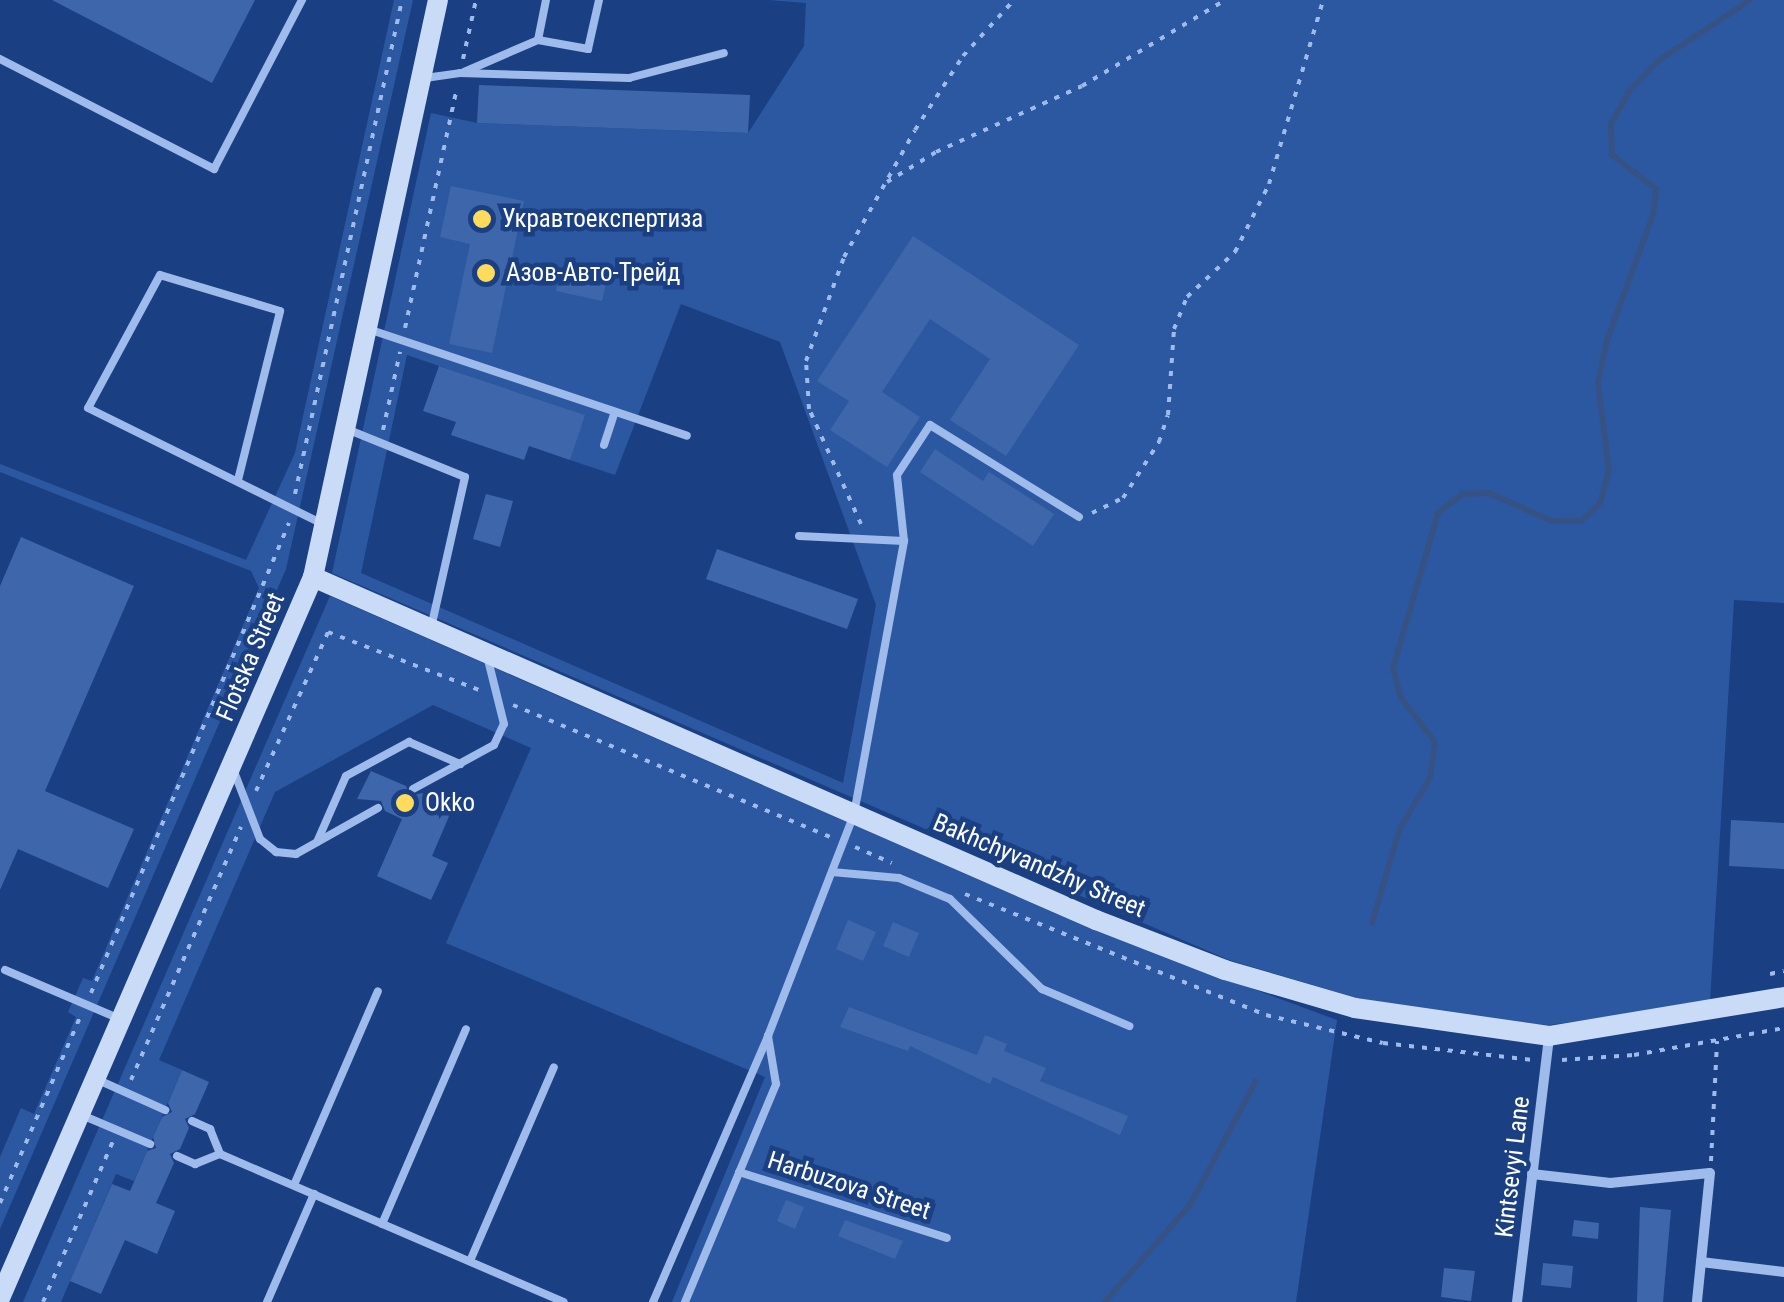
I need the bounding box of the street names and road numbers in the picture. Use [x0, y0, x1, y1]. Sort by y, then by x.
street label: Flotska Street [210, 588, 292, 726]
street label: Bakhchyvandzhy Street [928, 808, 1150, 924]
street label: Kintsevyi Lane [1489, 1095, 1537, 1239]
street label: Harbuzova Street [764, 1146, 934, 1226]

